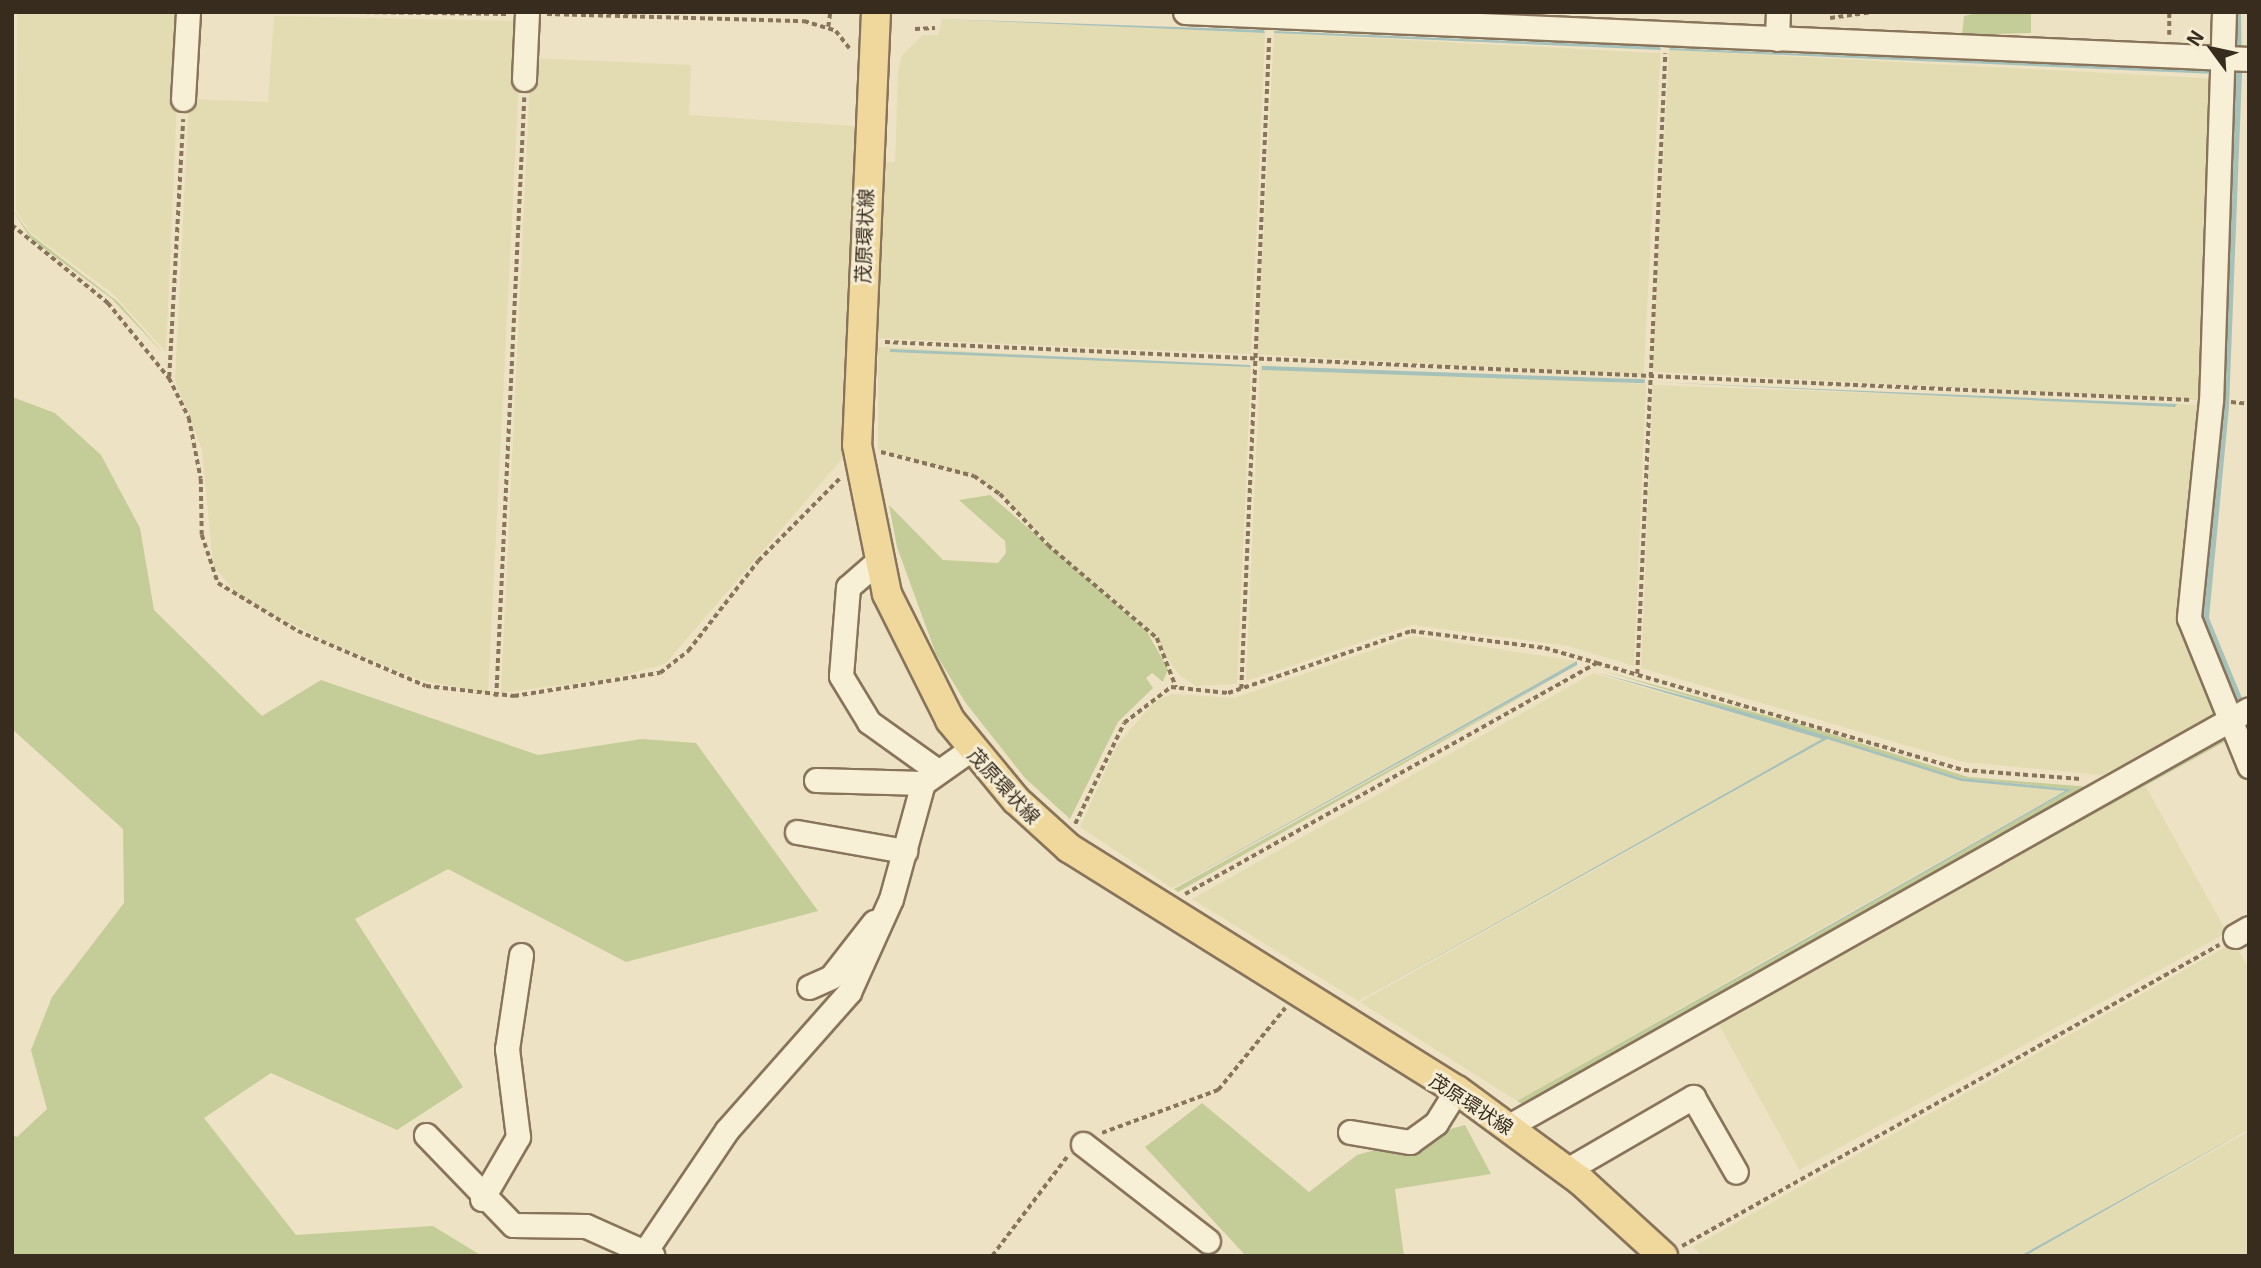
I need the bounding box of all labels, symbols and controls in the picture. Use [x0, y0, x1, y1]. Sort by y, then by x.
north arrow [2177, 14, 2247, 84]
text: N [2179, 24, 2209, 51]
street label: 茂原環状線 [850, 188, 876, 284]
street label: 茂原環状線 [964, 742, 1046, 828]
street label: 茂原環状線 [1426, 1068, 1518, 1138]

